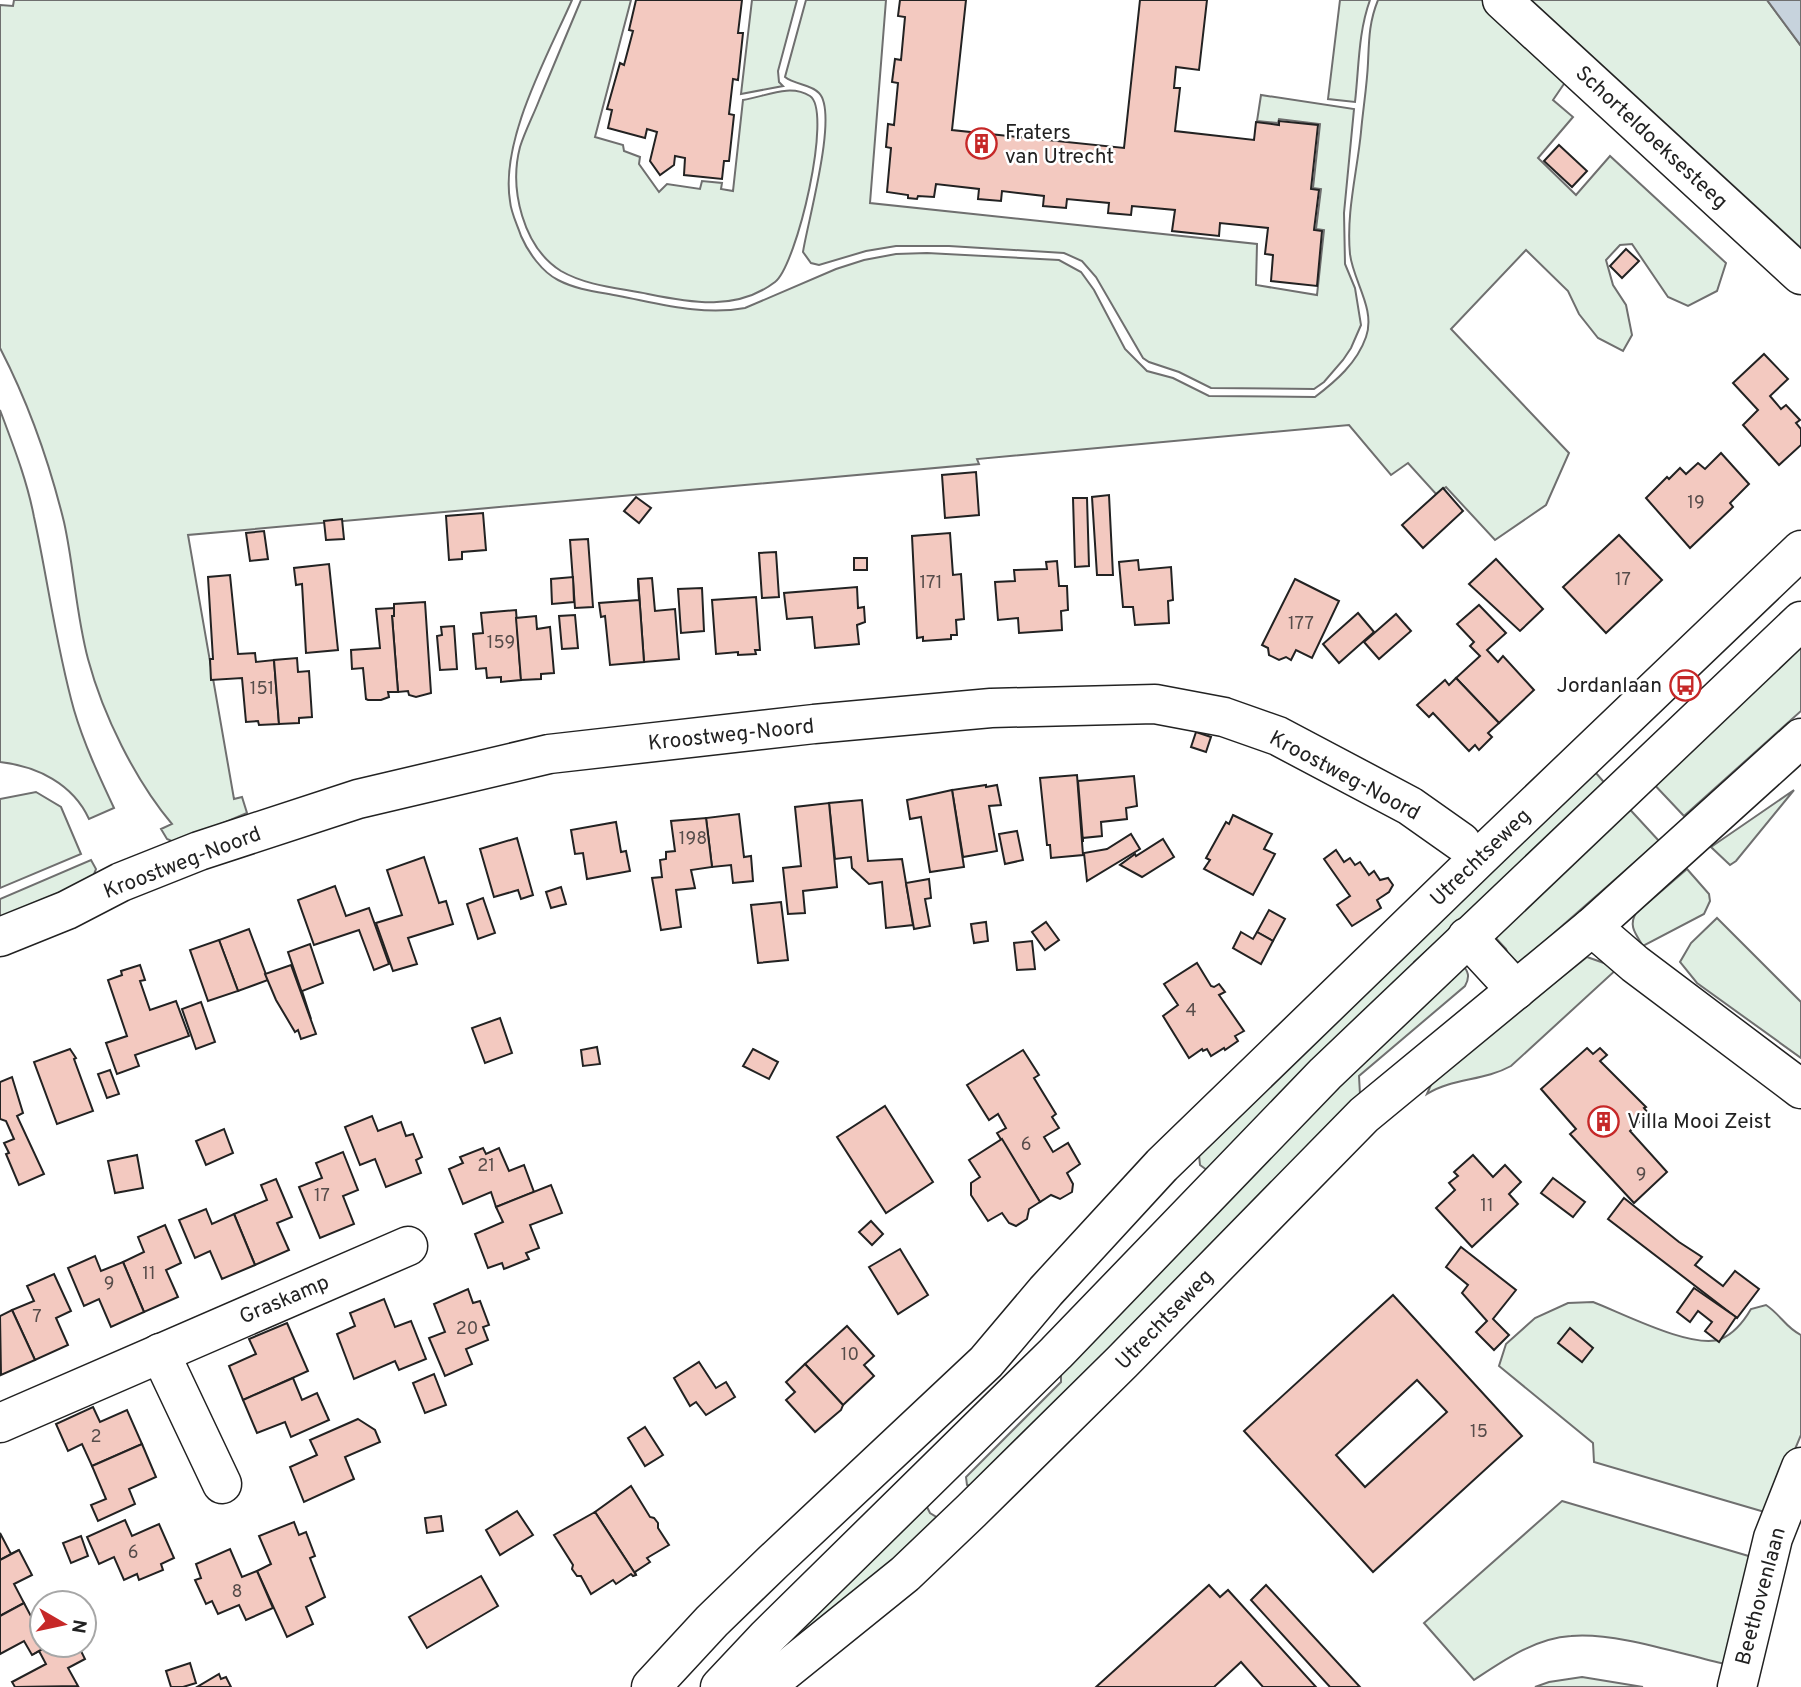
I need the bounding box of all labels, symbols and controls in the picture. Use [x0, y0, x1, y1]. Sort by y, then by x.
street label: Schorteldoeksesteeg [1569, 60, 1733, 216]
place label: Fraters van Utrecht [1005, 120, 1114, 171]
building icon: Fraters van Utrecht [965, 127, 999, 161]
house number: 19 [1687, 492, 1705, 515]
house number: 17 [1615, 569, 1631, 592]
house number: 171 [919, 572, 943, 595]
house number: 177 [1288, 613, 1314, 636]
house number: 159 [487, 632, 515, 655]
bus stop icon: Jordanlaan [1668, 668, 1702, 702]
place label: Jordanlaan [1557, 673, 1662, 700]
house number: 151 [250, 678, 274, 701]
street label: Kroostweg-Noord [647, 713, 815, 758]
street label: Kroostweg-Noord [1264, 725, 1424, 827]
street label: Utrechtseweg [1425, 803, 1537, 913]
street label: Kroostweg-Noord [100, 821, 265, 906]
house number: 198 [679, 828, 707, 851]
house number: 4 [1185, 1000, 1197, 1023]
building icon: Villa Mooi Zeist [1587, 1104, 1621, 1138]
place label: Villa Mooi Zeist [1627, 1109, 1771, 1136]
house number: 6 [1021, 1134, 1031, 1157]
house number: 21 [477, 1155, 495, 1178]
house number: 9 [1636, 1164, 1646, 1187]
house number: 17 [314, 1185, 330, 1208]
house number: 11 [1480, 1195, 1494, 1218]
house number: 11 [142, 1263, 156, 1286]
street label: Utrechtseweg [1110, 1264, 1220, 1376]
street label: Graskamp [236, 1269, 334, 1331]
house number: 9 [104, 1273, 114, 1296]
house number: 7 [32, 1306, 42, 1329]
house number: 20 [456, 1318, 478, 1341]
house number: 10 [841, 1344, 859, 1367]
house number: 15 [1470, 1421, 1488, 1444]
house number: 2 [90, 1426, 102, 1449]
street label: Beethovenlaan [1730, 1524, 1793, 1668]
house number: 6 [128, 1542, 138, 1565]
house number: 8 [232, 1581, 243, 1604]
north arrow [28, 1589, 98, 1659]
text: N [65, 1618, 91, 1635]

